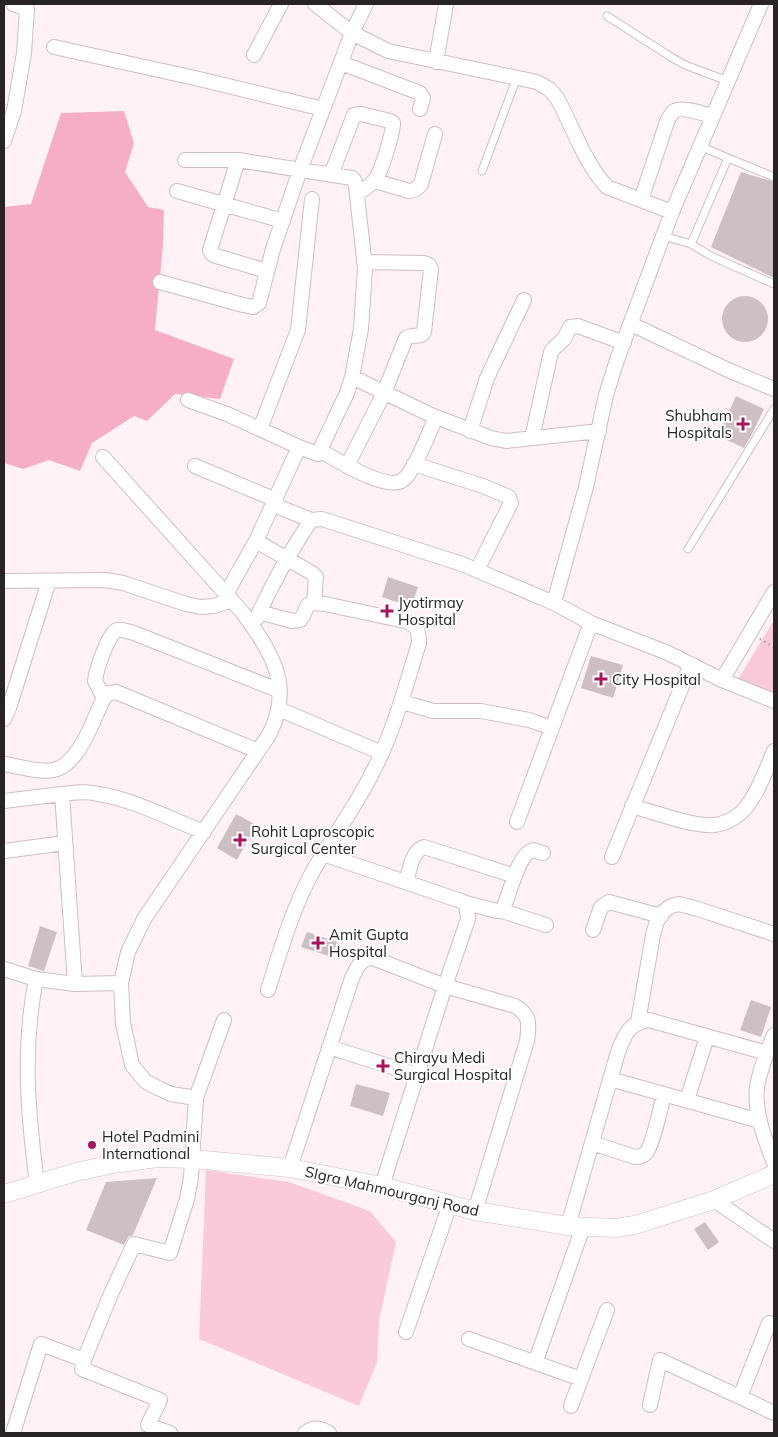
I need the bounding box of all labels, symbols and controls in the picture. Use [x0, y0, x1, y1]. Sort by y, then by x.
place label: Shubham Hospitals [665, 406, 732, 442]
marker: Shubham Hospitals [736, 417, 750, 431]
place label: Jyotirmay Hospital [398, 593, 464, 629]
marker: Jyotirmay Hospital [380, 604, 394, 618]
place label: City Hospital [612, 670, 701, 689]
marker: City Hospital [594, 672, 608, 686]
place label: Rohit Laproscopic Surgical Center [251, 822, 375, 858]
marker: Rohit Laproscopic Surgical Center [233, 833, 247, 847]
place label: Amit Gupta Hospital [329, 925, 409, 961]
marker: Amit Gupta Hospital [311, 936, 325, 950]
place label: Chirayu Medi Surgical Hospital [394, 1048, 512, 1084]
marker: Chirayu Medi Surgical Hospital [376, 1059, 390, 1073]
place label: Hotel Padmini International [102, 1127, 199, 1163]
marker: Hotel Padmini International [86, 1139, 98, 1151]
street label: SIgra Mahmourganj Road [303, 1162, 481, 1220]

